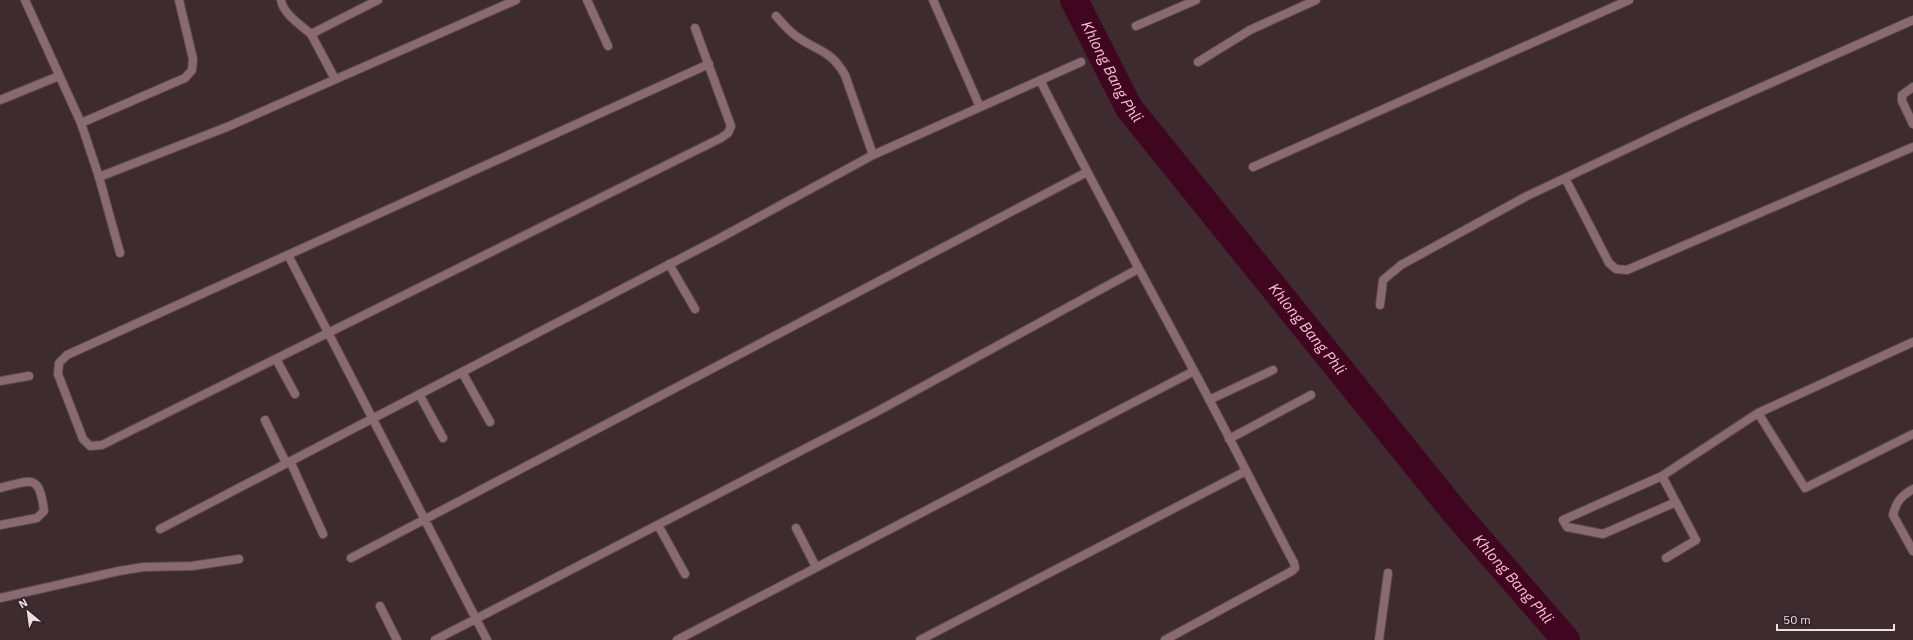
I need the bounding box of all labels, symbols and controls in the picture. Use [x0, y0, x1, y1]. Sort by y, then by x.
water label: Khlong Bang Phli [1077, 17, 1147, 126]
water label: Khlong Bang Phli [1265, 279, 1350, 378]
water label: Khlong Bang Phli [1469, 530, 1558, 627]
north arrow [8, 592, 48, 632]
text: N [16, 595, 30, 611]
scale bar [1777, 606, 1894, 632]
text: 50 m [1783, 612, 1811, 627]

